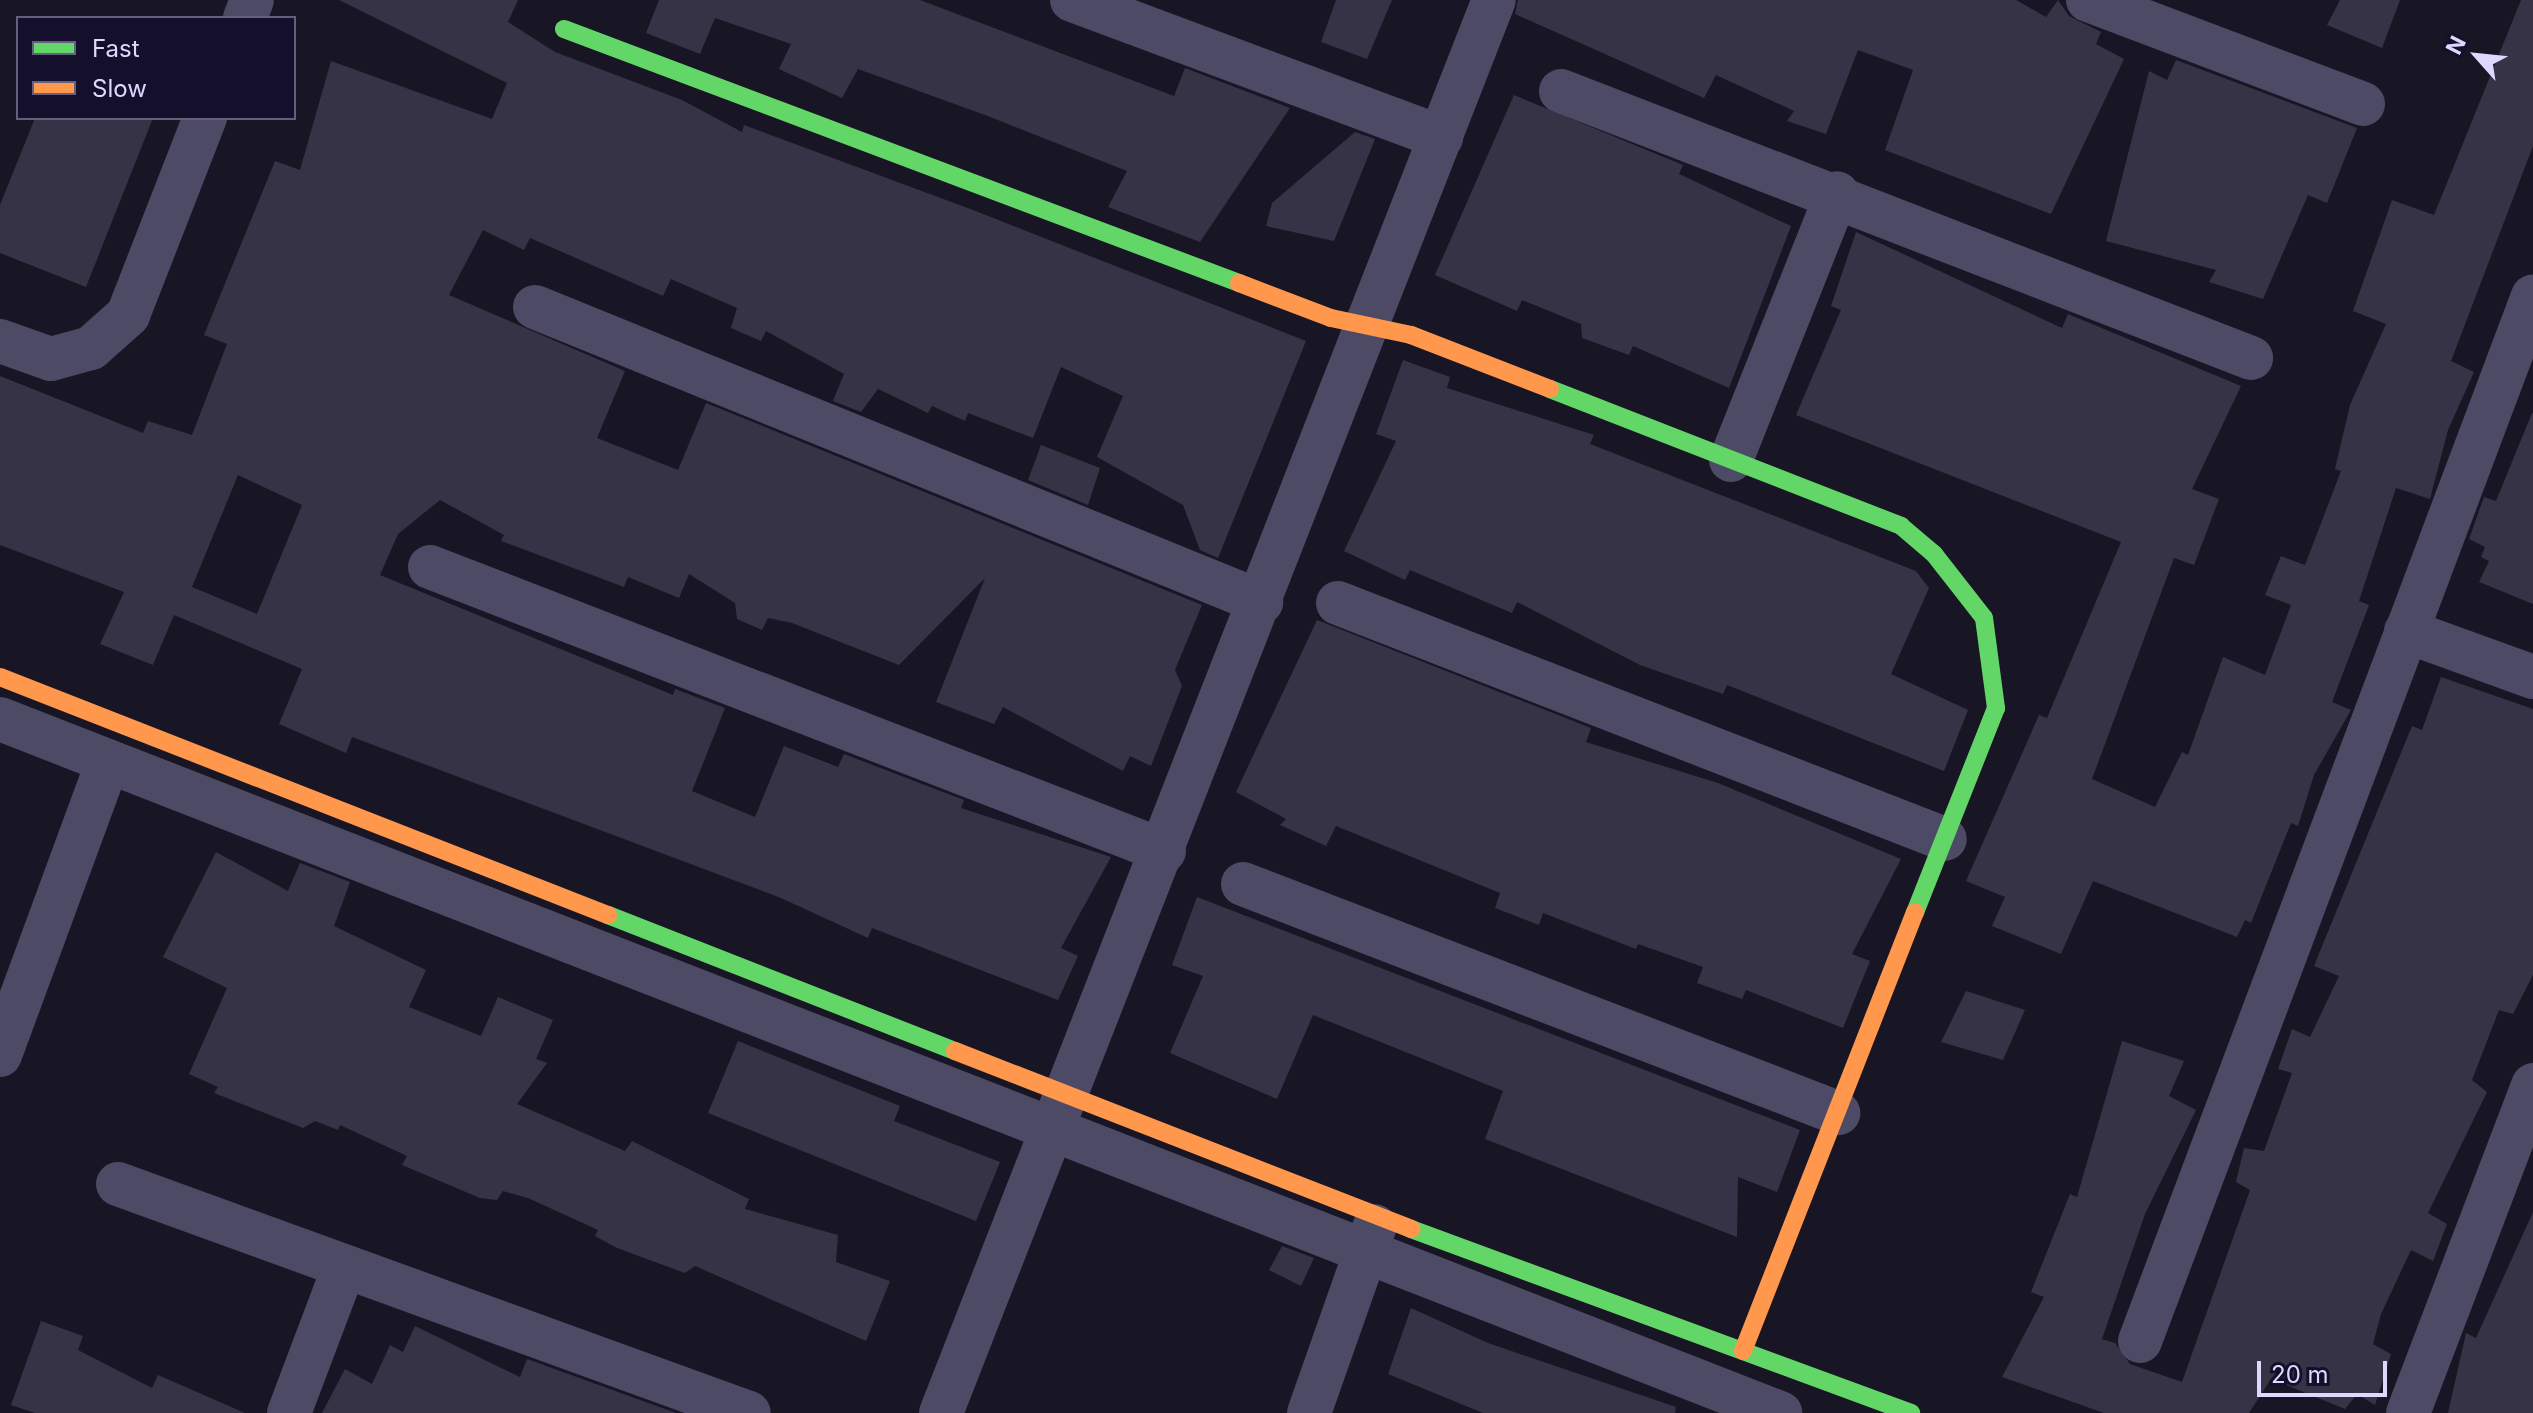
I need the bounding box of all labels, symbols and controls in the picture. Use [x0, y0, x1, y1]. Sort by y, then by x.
legend [16, 16, 296, 120]
north arrow [2437, 16, 2517, 96]
text: N [2440, 32, 2471, 58]
text: Fast [92, 34, 140, 63]
text: Slow [92, 74, 147, 103]
scale bar [2261, 1345, 2391, 1395]
text: 20 m [2271, 1360, 2329, 1389]

